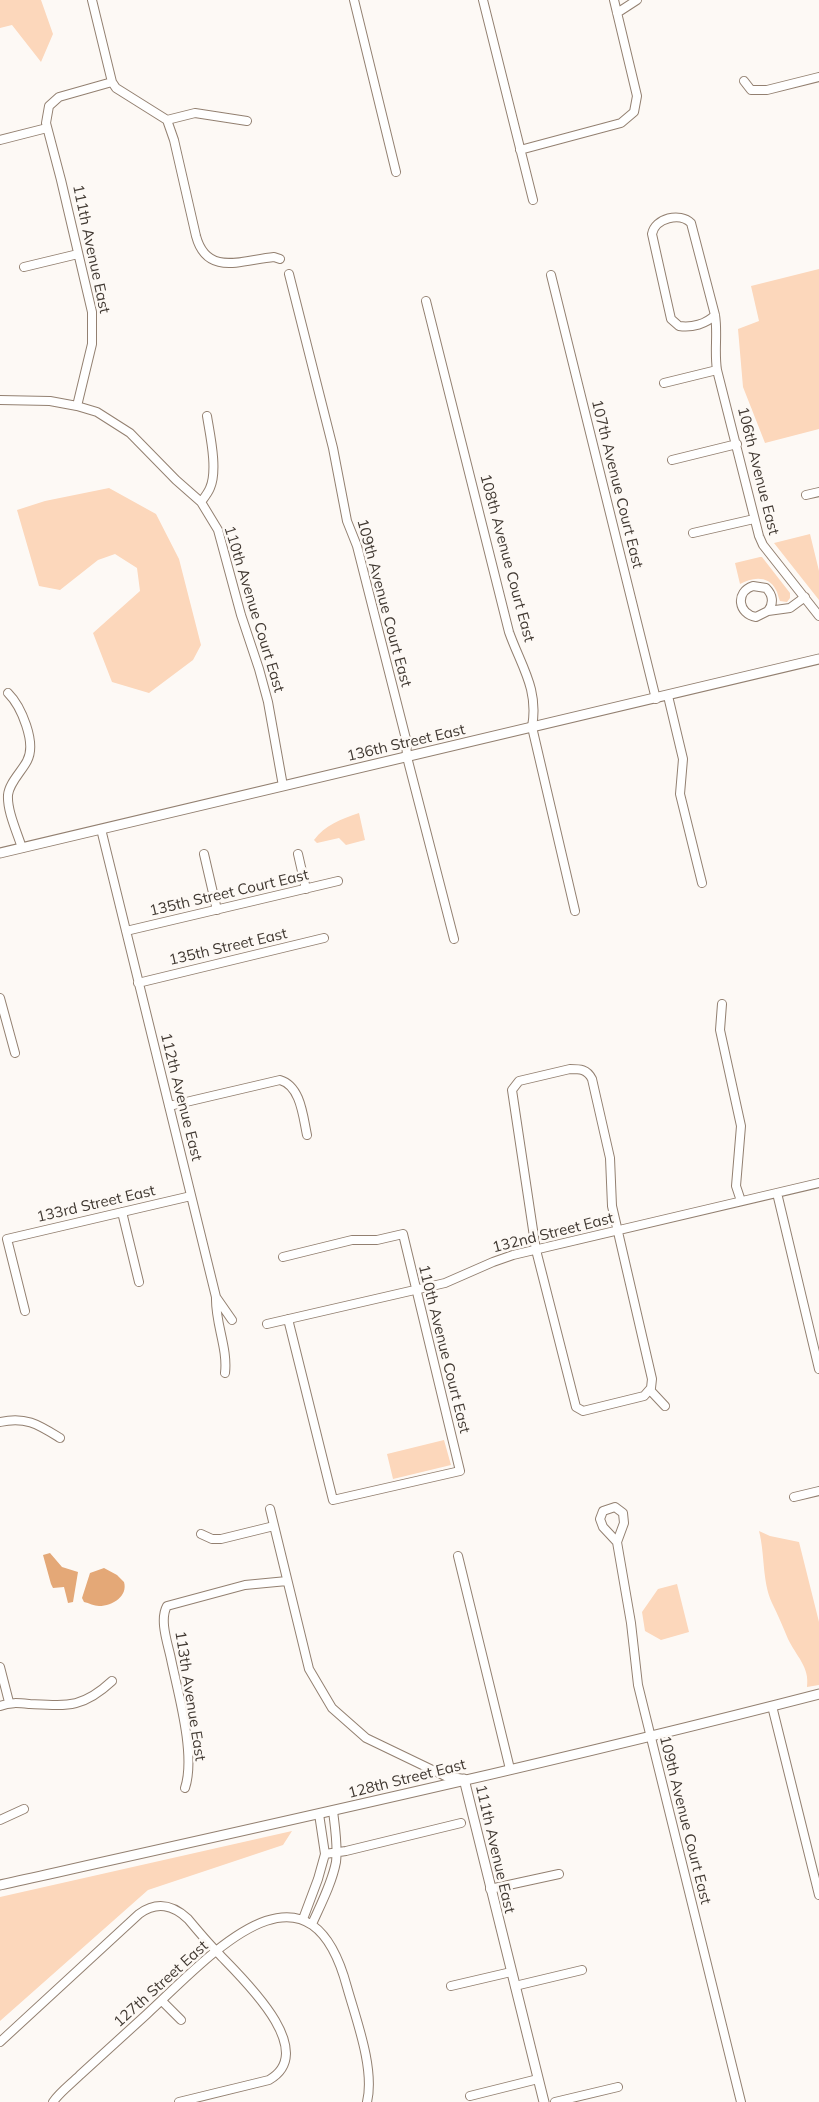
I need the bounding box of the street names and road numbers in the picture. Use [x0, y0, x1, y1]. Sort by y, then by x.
street label: 111th Avenue East [69, 183, 113, 315]
street label: 107th Avenue Court East [587, 398, 647, 570]
street label: 106th Avenue East [733, 405, 783, 537]
street label: 108th Avenue Court East [476, 472, 538, 644]
street label: 109th Avenue Court East [353, 517, 415, 689]
street label: 110th Avenue Court East [220, 523, 288, 695]
street label: 136th Street East [345, 721, 467, 765]
street label: 135th Street Court East [148, 866, 310, 920]
street label: 135th Street East [167, 925, 289, 969]
street label: 112th Avenue East [156, 1031, 206, 1163]
street label: 133rd Street East [35, 1182, 157, 1226]
street label: 132nd Street East [490, 1209, 616, 1257]
street label: 110th Avenue Court East [414, 1263, 474, 1435]
street label: 113th Avenue East [171, 1630, 209, 1762]
street label: 109th Avenue Court East [655, 1734, 715, 1906]
street label: 128th Street East [346, 1756, 468, 1802]
street label: 111th Avenue East [471, 1783, 519, 1915]
street label: 127th Street East [110, 1937, 212, 2031]

